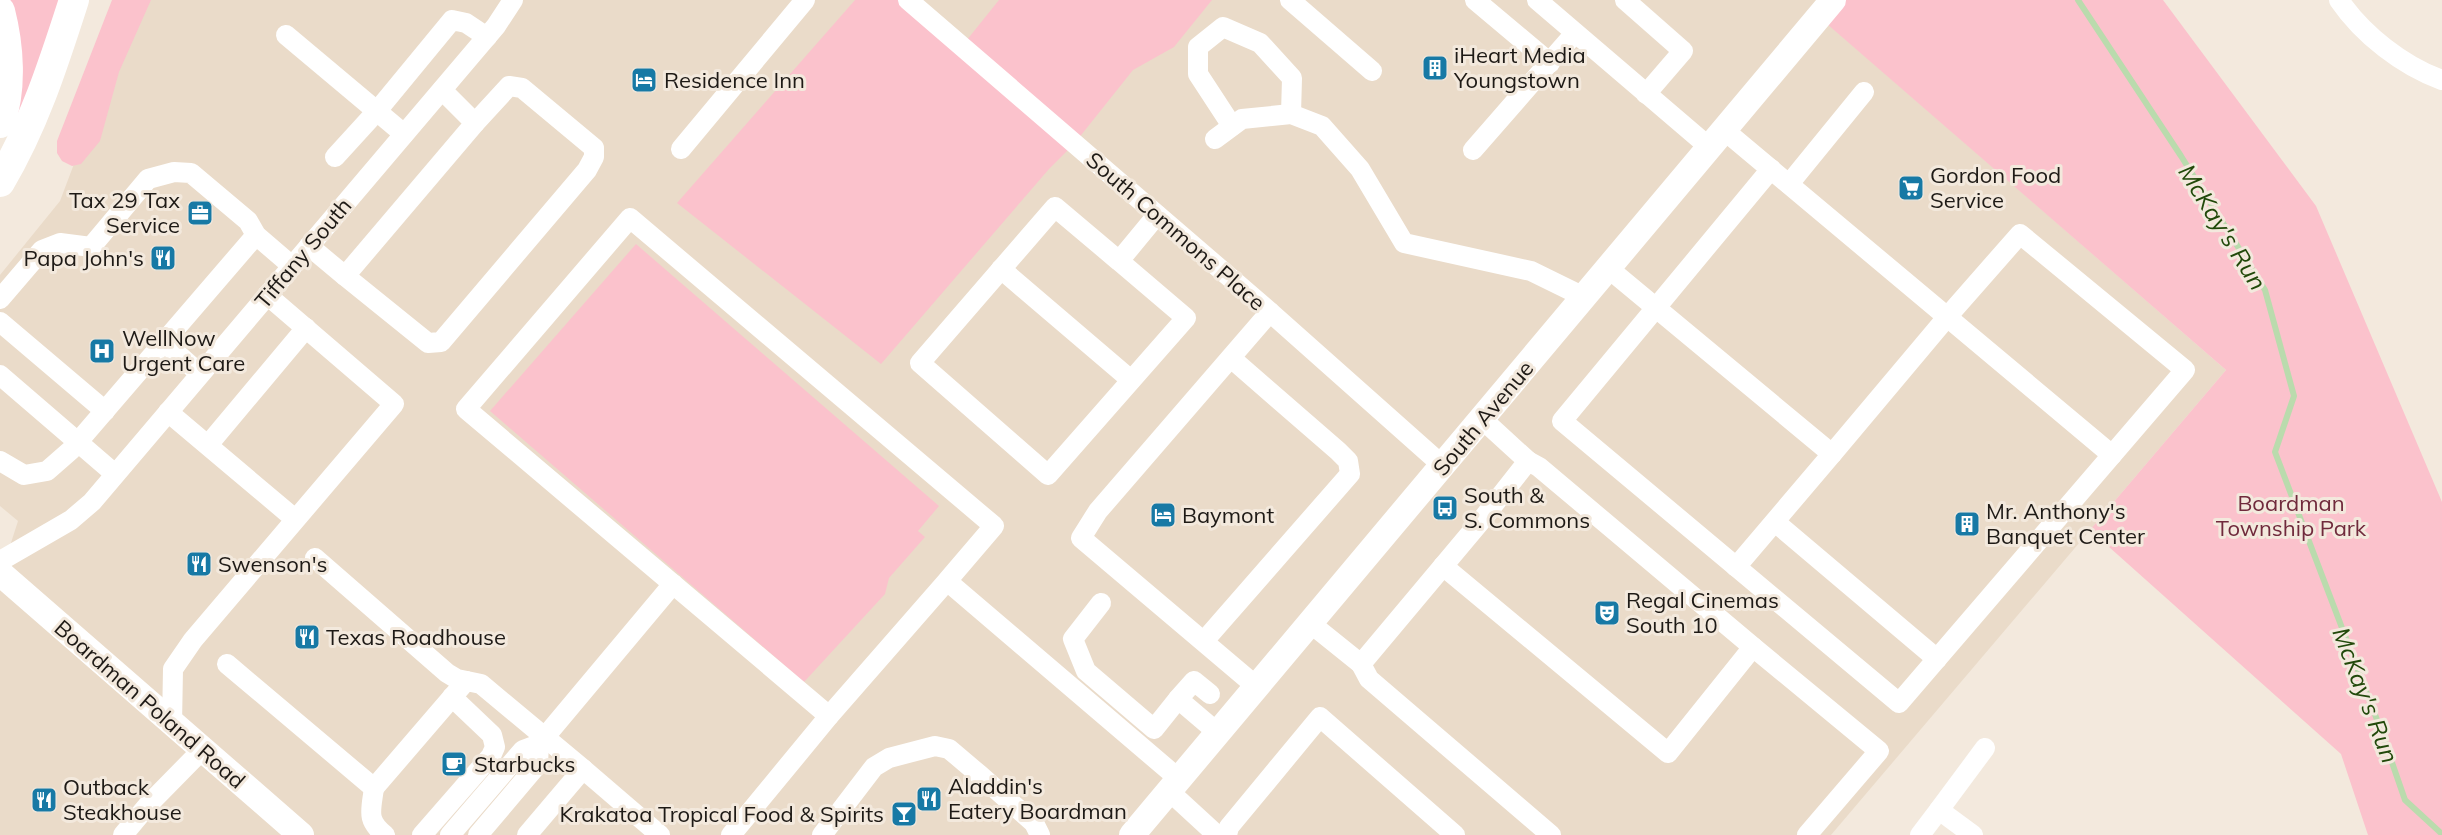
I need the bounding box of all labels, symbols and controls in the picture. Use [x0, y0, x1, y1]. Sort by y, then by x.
place label: iHeart Media Youngstown [1453, 41, 1586, 94]
building icon: iHeart Media Youngstown [1420, 53, 1450, 83]
hotel icon: Residence Inn [629, 65, 659, 95]
place label: Residence Inn [664, 66, 805, 94]
street label: South Commons Place [1081, 146, 1271, 316]
water label: McKay's Run [2172, 159, 2274, 295]
place label: Gordon Food Service [1930, 161, 2061, 214]
supermarket icon: Gordon Food Service [1896, 173, 1926, 203]
place label: Tax 29 Tax Service [69, 186, 180, 239]
street label: Tiffany South [249, 192, 357, 314]
office icon: Tax 29 Tax Service [185, 198, 215, 228]
restaurant icon: Papa John's [148, 243, 178, 273]
place label: Papa John's [24, 244, 144, 272]
place label: WellNow Urgent Care [122, 324, 245, 377]
hospital icon: WellNow Urgent Care [87, 336, 117, 366]
street label: South Avenue [1427, 355, 1539, 481]
place label: South & S. Commons [1464, 481, 1590, 534]
park label: Boardman Township Park [2216, 489, 2367, 542]
bus stop icon: South & S. Commons [1430, 493, 1460, 523]
place label: Mr. Anthony's Banquet Center [1986, 497, 2145, 550]
hotel icon: Baymont [1148, 500, 1178, 530]
place label: Baymont [1182, 501, 1275, 529]
building icon: Mr. Anthony's Banquet Center [1952, 509, 1982, 539]
restaurant icon: Swenson's [184, 549, 214, 579]
place label: Swenson's [218, 550, 328, 578]
place label: Regal Cinemas South 10 [1626, 586, 1779, 639]
theatre icon: Regal Cinemas South 10 [1592, 598, 1622, 628]
street label: Boardman Poland Road [49, 614, 251, 794]
restaurant icon: Texas Roadhouse [292, 622, 322, 652]
place label: Texas Roadhouse [326, 623, 506, 651]
water label: McKay's Run [2326, 623, 2406, 767]
cafe icon: Starbucks [439, 749, 469, 779]
place label: Starbucks [474, 750, 575, 778]
place label: Aladdin's Eatery Boardman [948, 772, 1127, 825]
place label: Outback Steakhouse [63, 773, 182, 826]
restaurant icon: Aladdin's Eatery Boardman [914, 784, 944, 814]
restaurant icon: Outback Steakhouse [29, 785, 59, 815]
bar icon: Krakatoa Tropical Food & Spirits [889, 799, 919, 829]
place label: Krakatoa Tropical Food & Spirits [560, 800, 884, 828]

